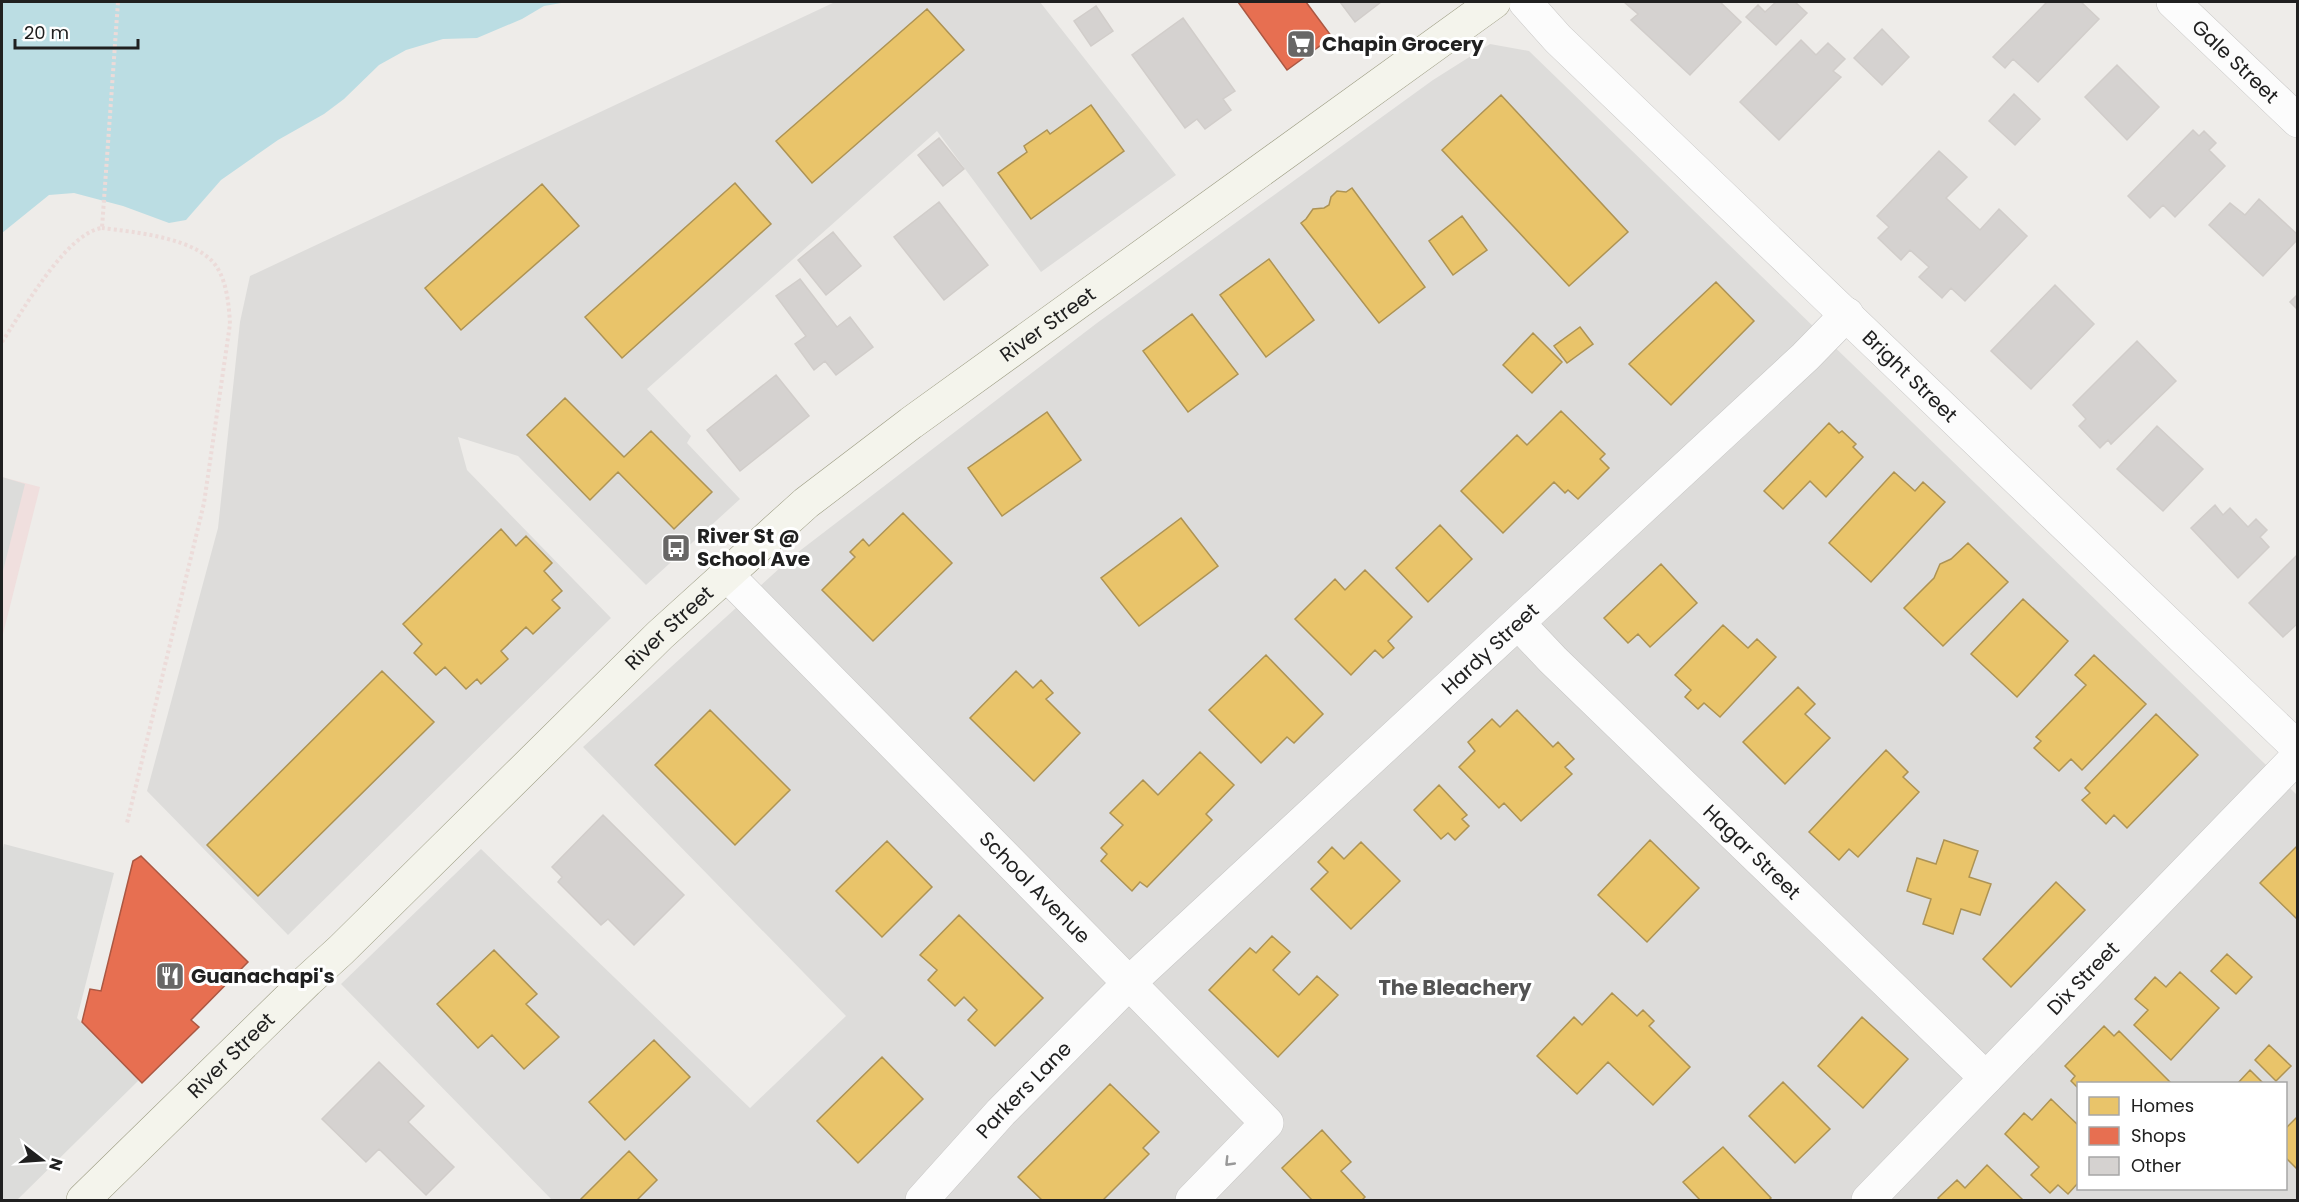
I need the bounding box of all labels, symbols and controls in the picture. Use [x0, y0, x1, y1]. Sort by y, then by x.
scale bar [15, 12, 138, 50]
street label: Gale Street [2186, 13, 2285, 109]
text: 20 m [24, 20, 69, 45]
supermarket icon: Chapin Grocery [1285, 28, 1317, 60]
place label: Chapin Grocery [1322, 30, 1484, 58]
street label: River Street [994, 280, 1101, 368]
street label: Bright Street [1856, 324, 1964, 429]
place label: River St @ School Ave [697, 522, 810, 573]
bus stop icon: River St @ School Ave [660, 532, 692, 564]
street label: River Street [618, 579, 719, 676]
street label: Hardy Street [1435, 596, 1545, 701]
street label: Hagar Street [1697, 798, 1807, 906]
street label: School Avenue [973, 825, 1097, 950]
street label: Dix Street [2041, 935, 2125, 1021]
restaurant icon: Guanachapi's [154, 960, 186, 992]
place label: Guanachapi's [191, 962, 335, 990]
district label: The Bleachery [1378, 973, 1532, 1002]
street label: River Street [181, 1006, 281, 1104]
street label: Parkers Lane [970, 1035, 1078, 1145]
legend [2077, 1082, 2287, 1190]
text: Homes [2131, 1093, 2194, 1118]
text: Shops [2131, 1123, 2186, 1148]
north arrow [12, 1130, 72, 1190]
text: Other [2131, 1153, 2181, 1178]
one-way arrow [1226, 1154, 1237, 1165]
text: N [43, 1155, 69, 1173]

